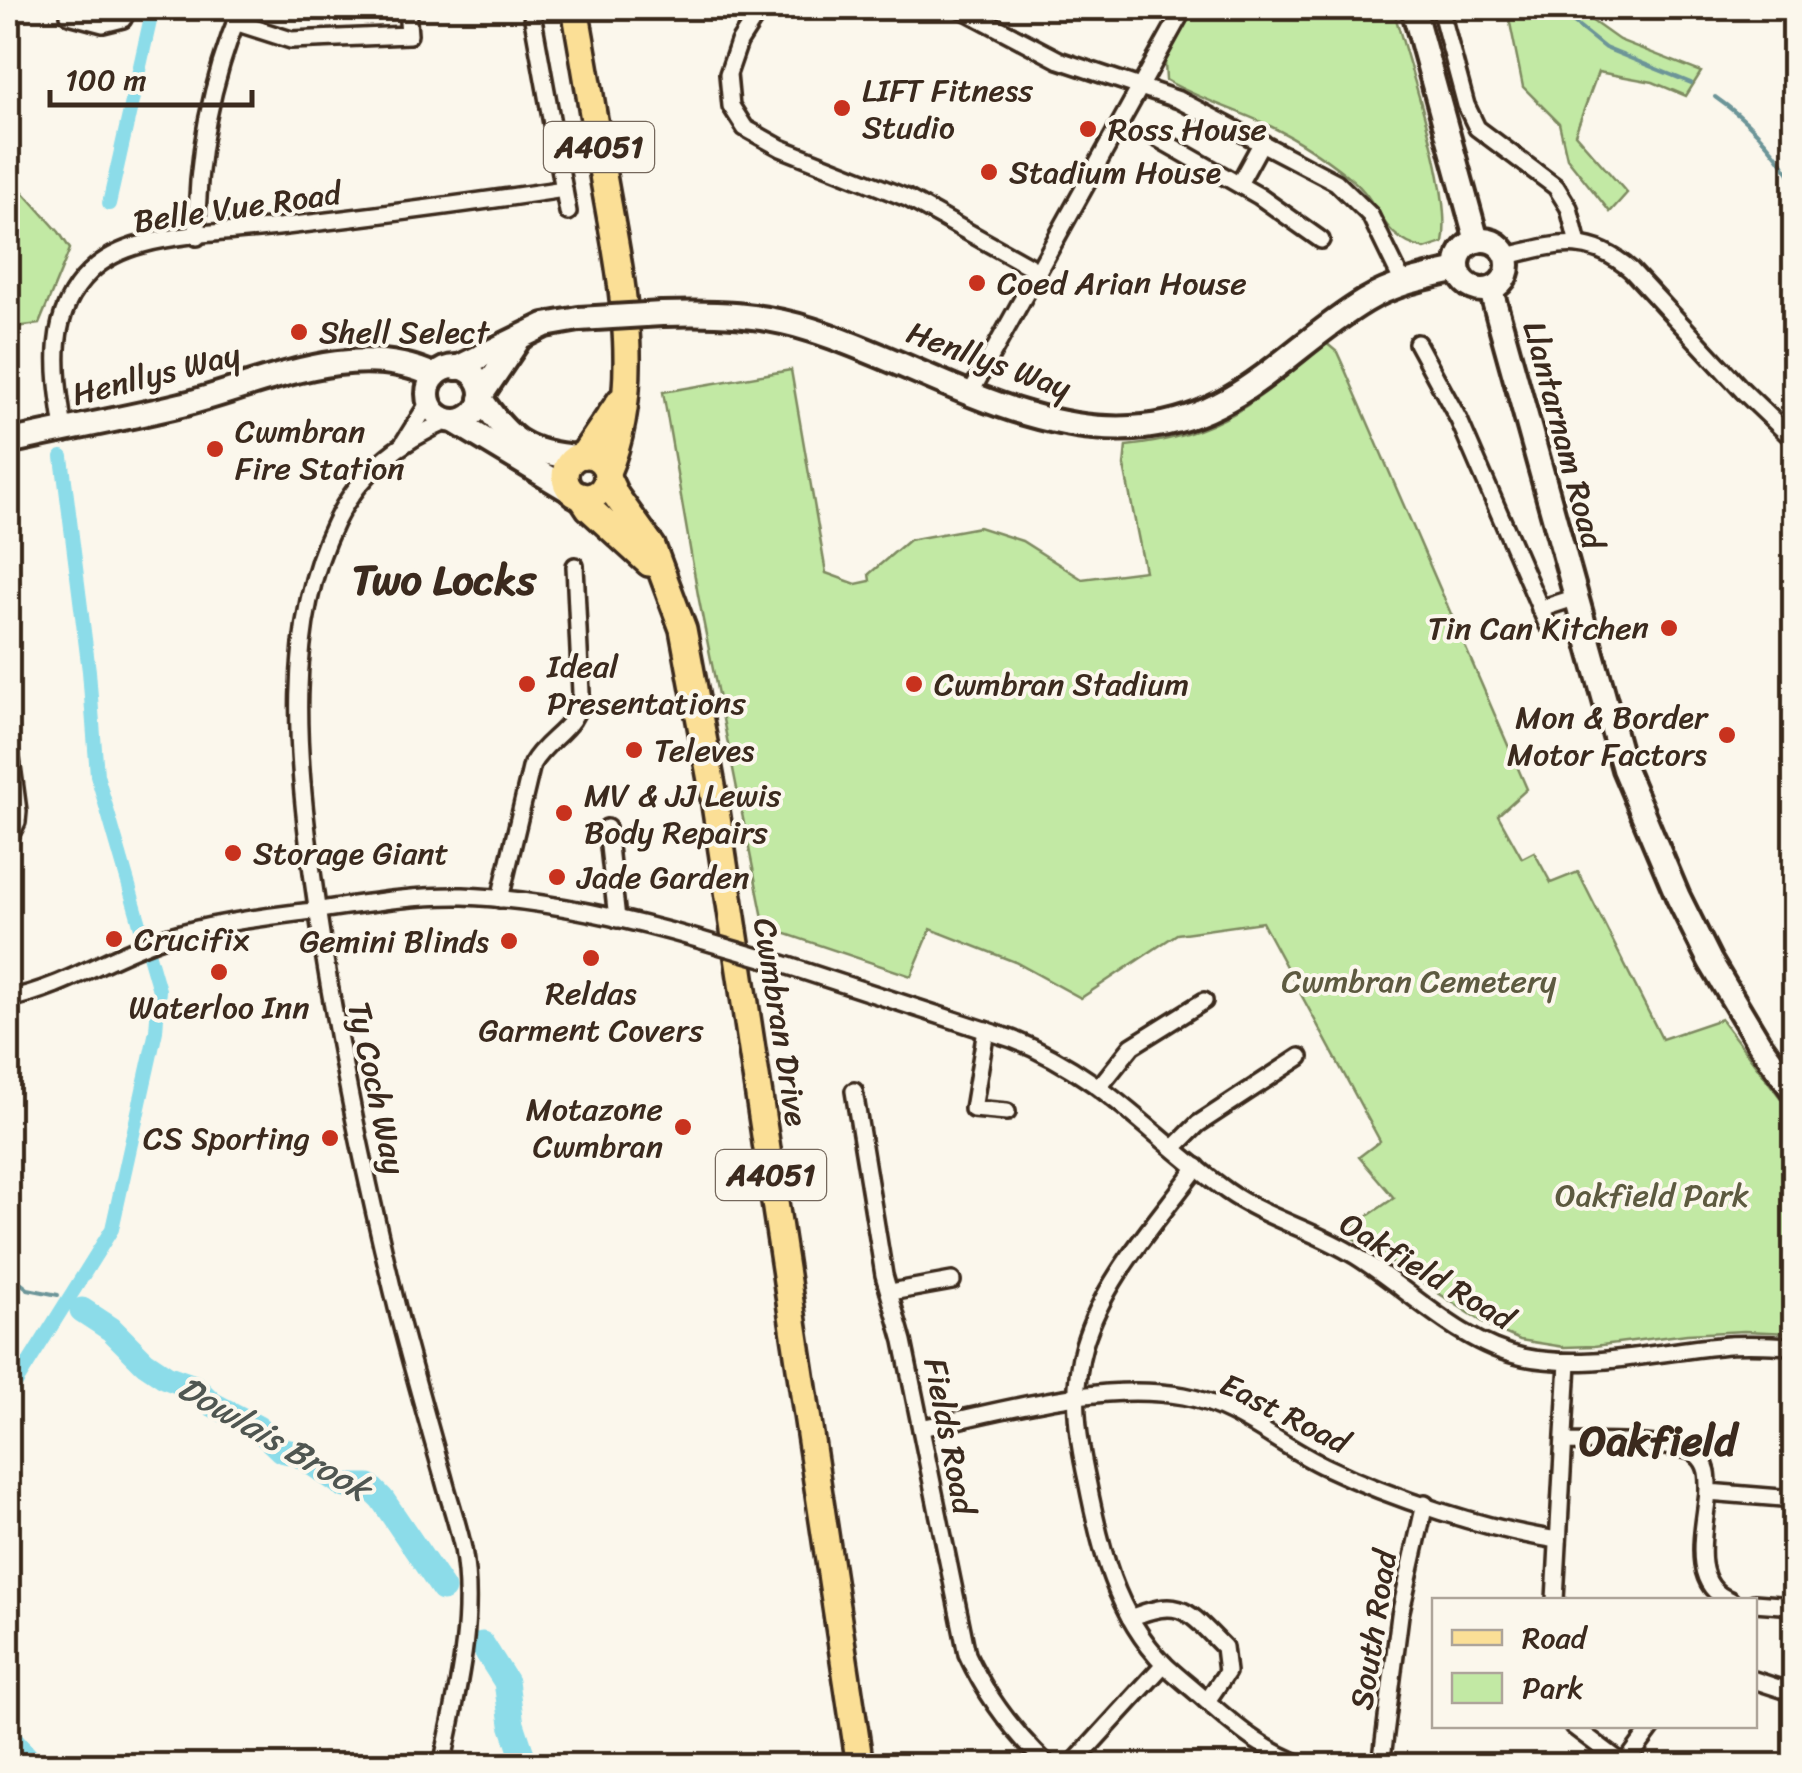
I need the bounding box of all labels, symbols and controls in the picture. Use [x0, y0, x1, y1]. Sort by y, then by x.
scale bar [50, 45, 252, 107]
text: 100 m [65, 53, 147, 107]
place label: LIFT Fitness Studio [862, 62, 1033, 156]
marker: LIFT Fitness Studio [831, 97, 853, 119]
place label: Ross House [1108, 101, 1267, 158]
marker: Ross House [1077, 118, 1099, 140]
road number: A4051 [544, 122, 654, 172]
place label: Stadium House [1009, 144, 1221, 201]
marker: Stadium House [978, 161, 1000, 183]
street label: Belle Vue Road [130, 164, 347, 250]
place label: Coed Arian House [997, 255, 1247, 312]
marker: Coed Arian House [966, 272, 988, 294]
place label: Shell Select [319, 304, 490, 361]
street label: Henllys Way [899, 304, 1080, 417]
street label: Llantarnam Road [1506, 315, 1622, 558]
marker: Shell Select [288, 321, 310, 343]
street label: Henllys Way [66, 326, 247, 423]
place label: Cwmbran Fire Station [235, 403, 405, 497]
marker: Cwmbran Fire Station [204, 438, 226, 460]
district label: Two Locks [352, 543, 538, 617]
place label: Tin Can Kitchen [1428, 600, 1649, 657]
marker: Tin Can Kitchen [1658, 617, 1680, 639]
place label: Ideal Presentations [546, 638, 746, 732]
place label: Cwmbran Stadium [934, 656, 1189, 713]
marker: Ideal Presentations [516, 673, 538, 695]
marker: Cwmbran Stadium [903, 673, 925, 695]
place label: Mon & Border Motor Factors [1507, 689, 1709, 783]
place label: Televes [654, 722, 754, 779]
marker: Mon & Border Motor Factors [1716, 724, 1738, 746]
marker: Televes [623, 739, 645, 761]
place label: MV & JJ Lewis Body Repairs [584, 767, 782, 861]
marker: MV & JJ Lewis Body Repairs [553, 802, 575, 824]
place label: Storage Giant [253, 825, 449, 882]
marker: Storage Giant [222, 842, 244, 864]
place label: Jade Garden [576, 849, 749, 906]
marker: Jade Garden [546, 866, 568, 888]
place label: Crucifix [134, 911, 250, 968]
place label: Gemini Blinds [299, 913, 489, 970]
street label: Cwmbran Drive [736, 914, 825, 1130]
marker: Crucifix [103, 928, 125, 950]
marker: Gemini Blinds [498, 930, 520, 952]
marker: Reldas Garment Covers [580, 947, 602, 969]
park label: Cwmbran Cemetery [1282, 953, 1557, 1010]
marker: Waterloo Inn [208, 961, 230, 983]
place label: Reldas Garment Covers [479, 965, 704, 1059]
place label: Waterloo Inn [129, 979, 310, 1036]
street label: Ty Coch Way [330, 996, 423, 1180]
place label: Motazone Cwmbran [526, 1081, 663, 1175]
place label: CS Sporting [143, 1110, 310, 1167]
marker: Motazone Cwmbran [672, 1116, 694, 1138]
marker: CS Sporting [319, 1127, 341, 1149]
road number: A4051 [716, 1150, 826, 1200]
park label: Oakfield Park [1555, 1167, 1749, 1224]
street label: Oakfield Road [1328, 1196, 1527, 1348]
street label: Fields Road [906, 1353, 993, 1521]
street label: East Road [1210, 1356, 1362, 1471]
water label: Dowlais Brook [166, 1358, 386, 1521]
district label: Oakfield [1579, 1404, 1741, 1478]
street label: South Road [1333, 1544, 1415, 1714]
legend [1432, 1598, 1757, 1728]
text: Road [1522, 1611, 1589, 1665]
text: Park [1522, 1661, 1584, 1715]

